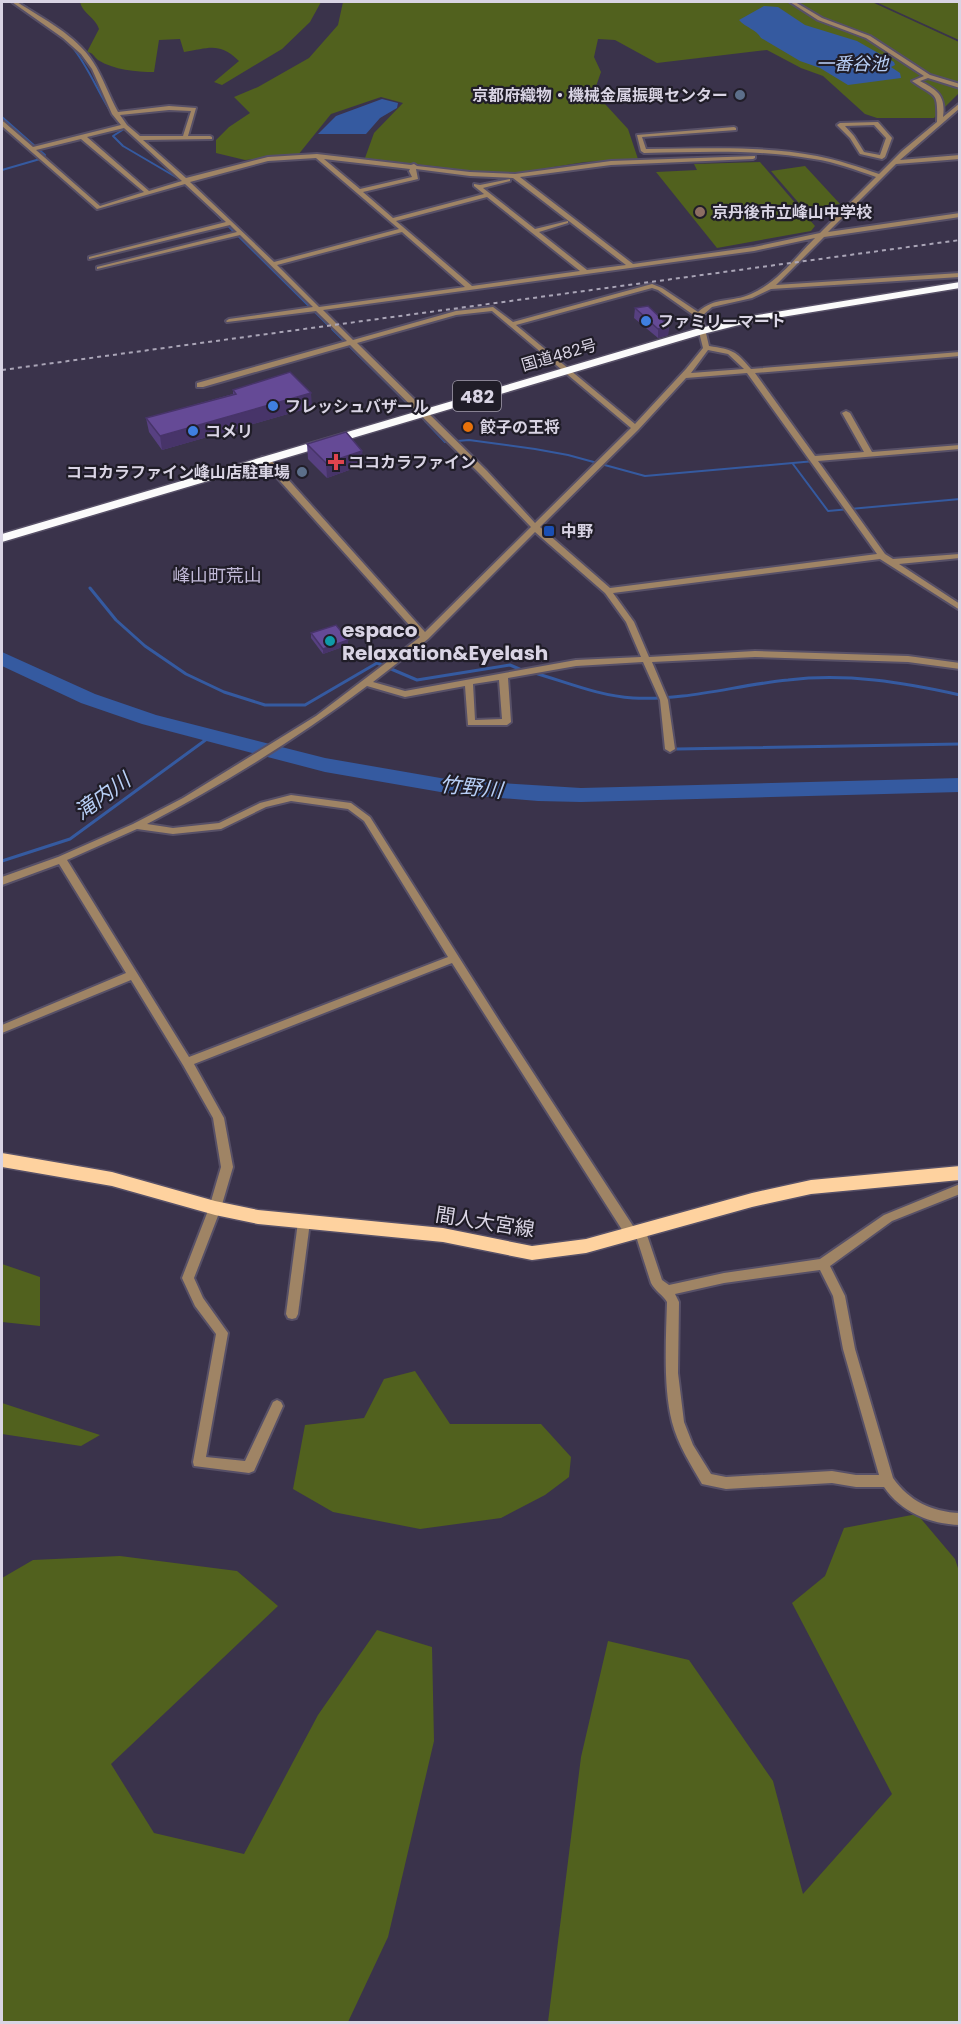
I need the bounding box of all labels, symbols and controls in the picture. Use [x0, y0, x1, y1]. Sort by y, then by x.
water label: 一番谷池 [816, 51, 890, 76]
place label: 京都府織物・機械金属振興センター [472, 84, 728, 107]
marker: 京都府織物・機械金属振興センター [733, 88, 747, 102]
place label: 京丹後市立峰山中学校 [712, 201, 872, 224]
marker: 京丹後市立峰山中学校 [693, 205, 707, 219]
place label: ファミリーマート [658, 310, 786, 333]
marker: ファミリーマート [639, 314, 653, 328]
street label: 国道482号 [519, 333, 599, 377]
road number: 482 [453, 381, 501, 411]
place label: フレッシュバザール [285, 395, 429, 418]
marker: フレッシュバザール [266, 399, 280, 413]
place label: 餃子の王将 [480, 416, 560, 439]
place label: コメリ [205, 420, 253, 443]
marker: 餃子の王将 [461, 420, 475, 434]
marker: コメリ [186, 424, 200, 438]
place label: ココカラファイン [348, 451, 476, 474]
marker: ココカラファイン [329, 455, 343, 469]
place label: ココカラファイン峰山店駐車場 [66, 461, 290, 484]
marker: ココカラファイン峰山店駐車場 [295, 465, 309, 479]
place label: 中野 [561, 520, 593, 543]
marker: 中野 [542, 524, 556, 538]
district label: 峰山町荒山 [172, 563, 262, 588]
place label: espaco Relaxation&Eyelash [342, 616, 548, 667]
marker: espaco Relaxation&Eyelash [323, 634, 337, 648]
water label: 滝内川 [68, 765, 138, 826]
water label: 竹野川 [438, 769, 506, 805]
street label: 間人大宮線 [433, 1200, 537, 1244]

